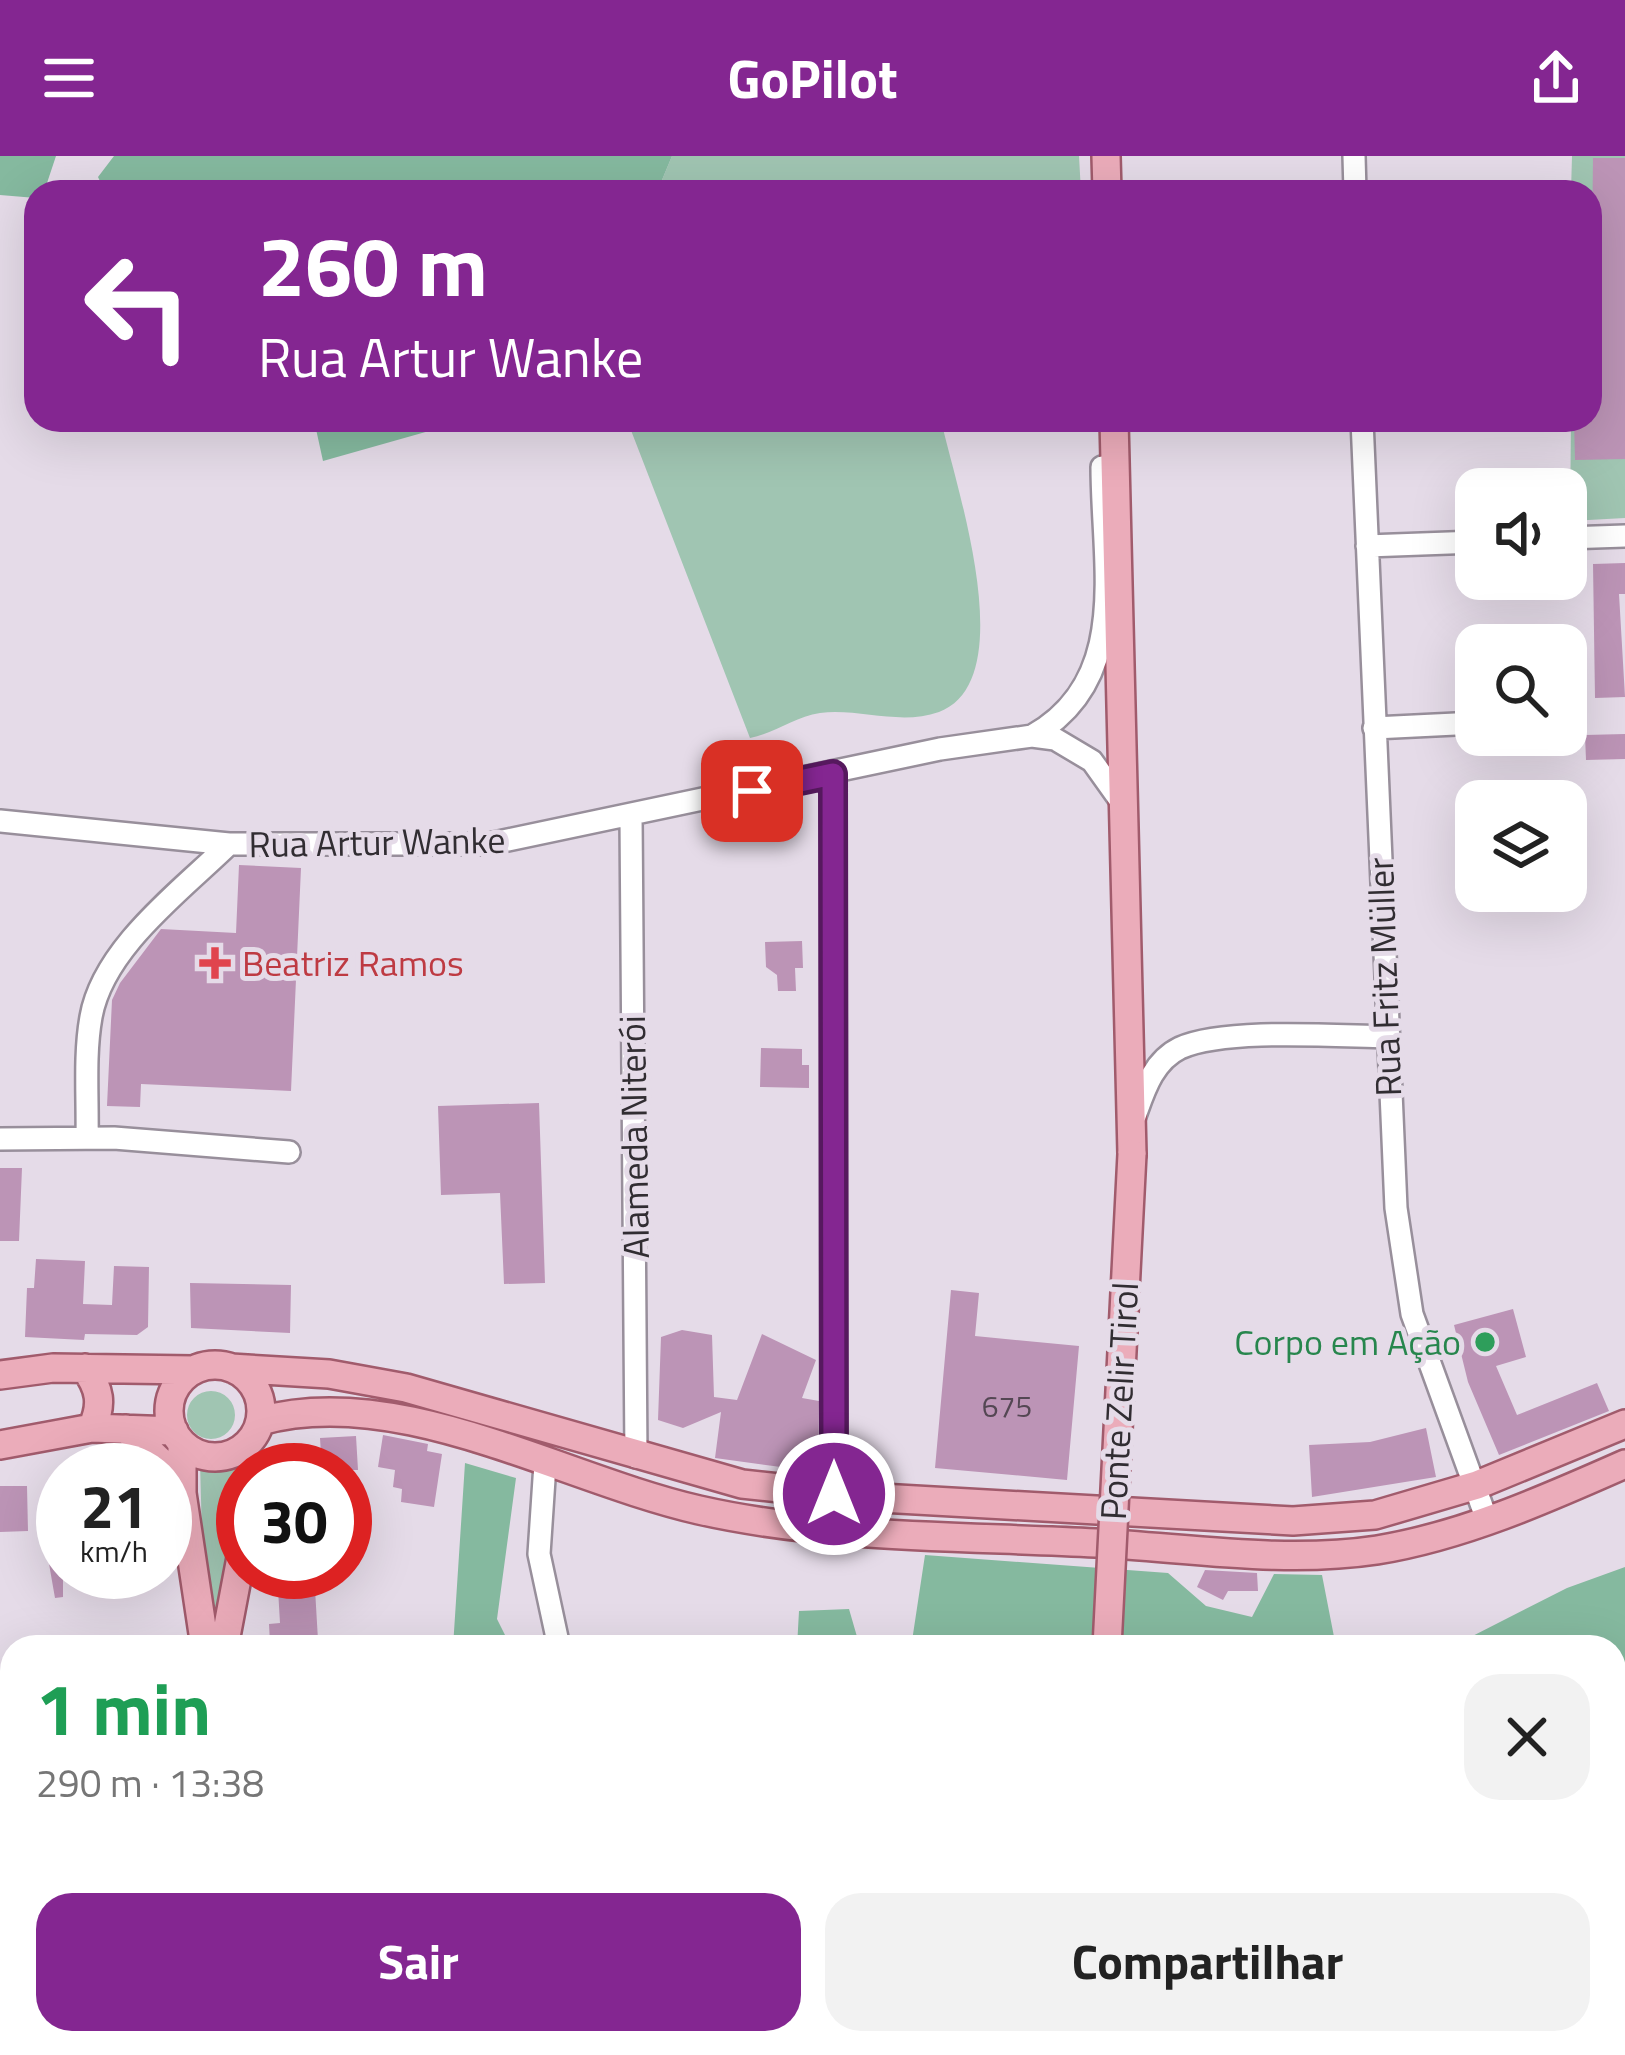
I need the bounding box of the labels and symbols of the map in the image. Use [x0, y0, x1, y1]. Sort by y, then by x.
pin [701, 740, 803, 842]
street label: Rua Artur Wanke [248, 812, 506, 871]
street label: Rua Fritz Müller [1352, 857, 1415, 1098]
place label: Beatriz Ramos [242, 935, 464, 990]
marker: Beatriz Ramos [199, 947, 231, 979]
street label: Alameda Niterói [604, 1015, 663, 1259]
street label: Ponte Zelir Tirol [1085, 1281, 1152, 1521]
place label: Corpo em Ação [1234, 1314, 1461, 1369]
marker: Corpo em Ação [1472, 1329, 1498, 1355]
house number: 675 [982, 1383, 1032, 1429]
position arrow [771, 1431, 897, 1557]
speed limit sign: 30 [216, 1443, 372, 1599]

